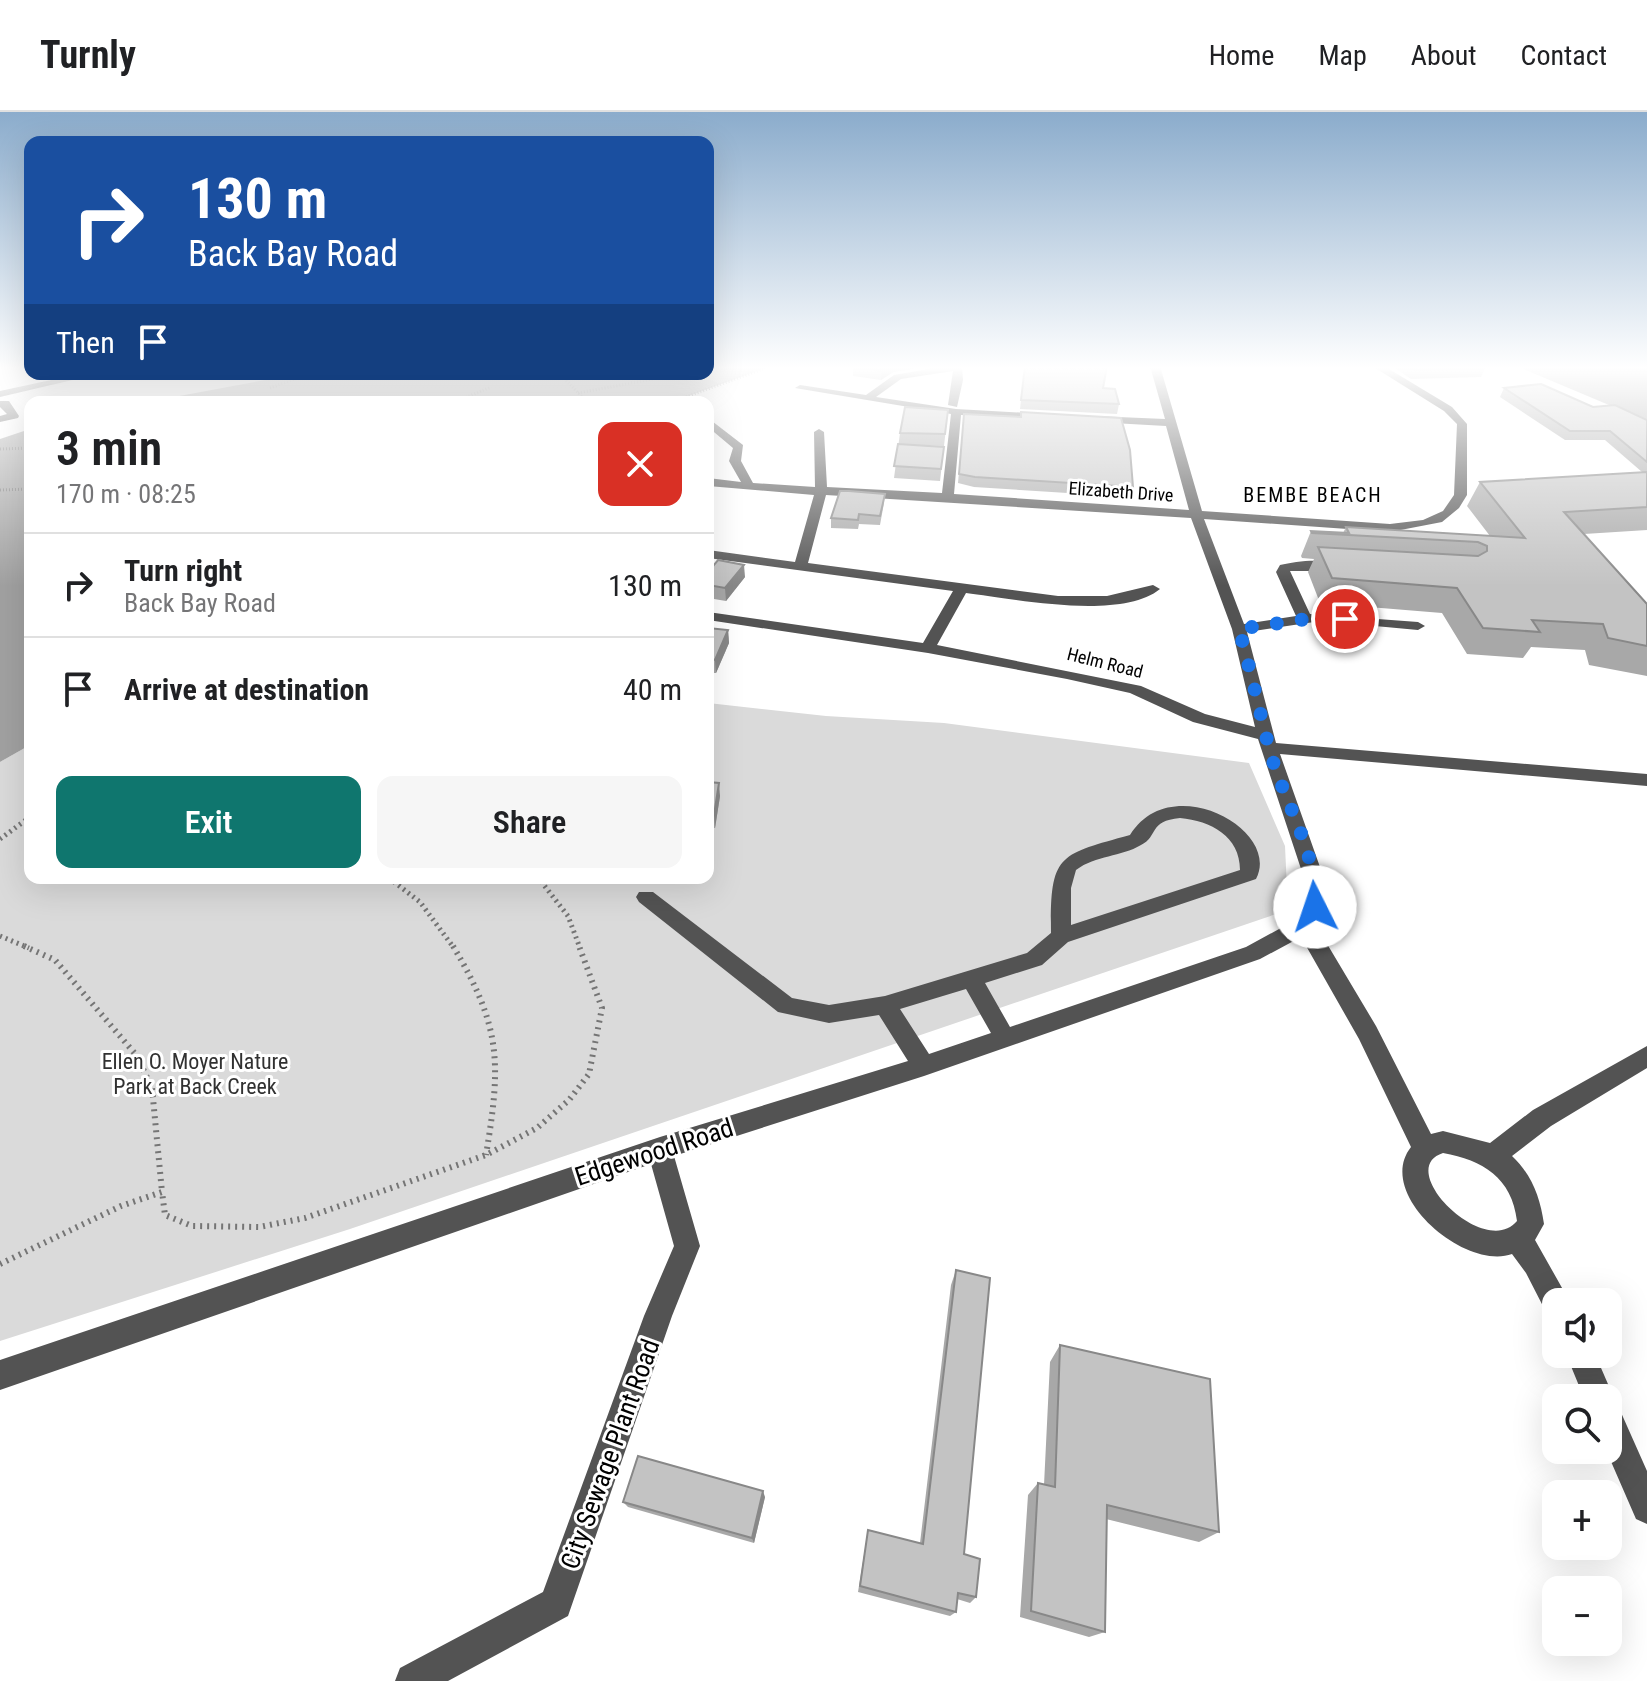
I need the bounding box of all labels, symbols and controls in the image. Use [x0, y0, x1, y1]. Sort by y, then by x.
text: Turnly [40, 33, 136, 77]
text: Home [1209, 39, 1274, 72]
text: Map [1318, 39, 1367, 72]
text: About [1411, 39, 1477, 72]
text: Contact [1521, 39, 1607, 72]
text: 130 m [188, 166, 327, 232]
icon: right [56, 168, 160, 272]
text: Back Bay Road [188, 233, 398, 275]
icon: arrive [131, 320, 175, 364]
text: Then [56, 325, 115, 360]
text: 3 min [56, 420, 162, 477]
button: close [598, 422, 682, 506]
street label: Elizabeth Drive [1068, 477, 1174, 506]
text: 170 m · 08:25 [56, 479, 196, 509]
district label: BEMBE BEACH [1243, 483, 1383, 507]
text: Turn right [124, 553, 242, 588]
icon: right [56, 563, 100, 607]
text: 130 m [608, 568, 682, 603]
pin [1311, 585, 1379, 653]
text: Back Bay Road [124, 588, 276, 618]
icon: arrive [1323, 597, 1367, 641]
street label: Helm Road [1065, 643, 1145, 682]
icon: arrive [56, 667, 100, 711]
text: Arrive at destination [124, 672, 369, 707]
text: 40 m [623, 672, 682, 707]
button: Exit [56, 776, 361, 868]
button: Share [377, 776, 682, 868]
position arrow [1273, 865, 1357, 949]
park label: Ellen O. Moyer Nature Park at Back Creek [102, 1049, 288, 1099]
street label: Edgewood Road [571, 1112, 737, 1192]
map controls [1542, 1288, 1622, 1656]
button: sound [1542, 1288, 1622, 1368]
street label: City Sewage Plant Road [554, 1335, 666, 1573]
button: search [1542, 1384, 1622, 1464]
button: + [1542, 1480, 1622, 1560]
button: − [1542, 1576, 1622, 1656]

